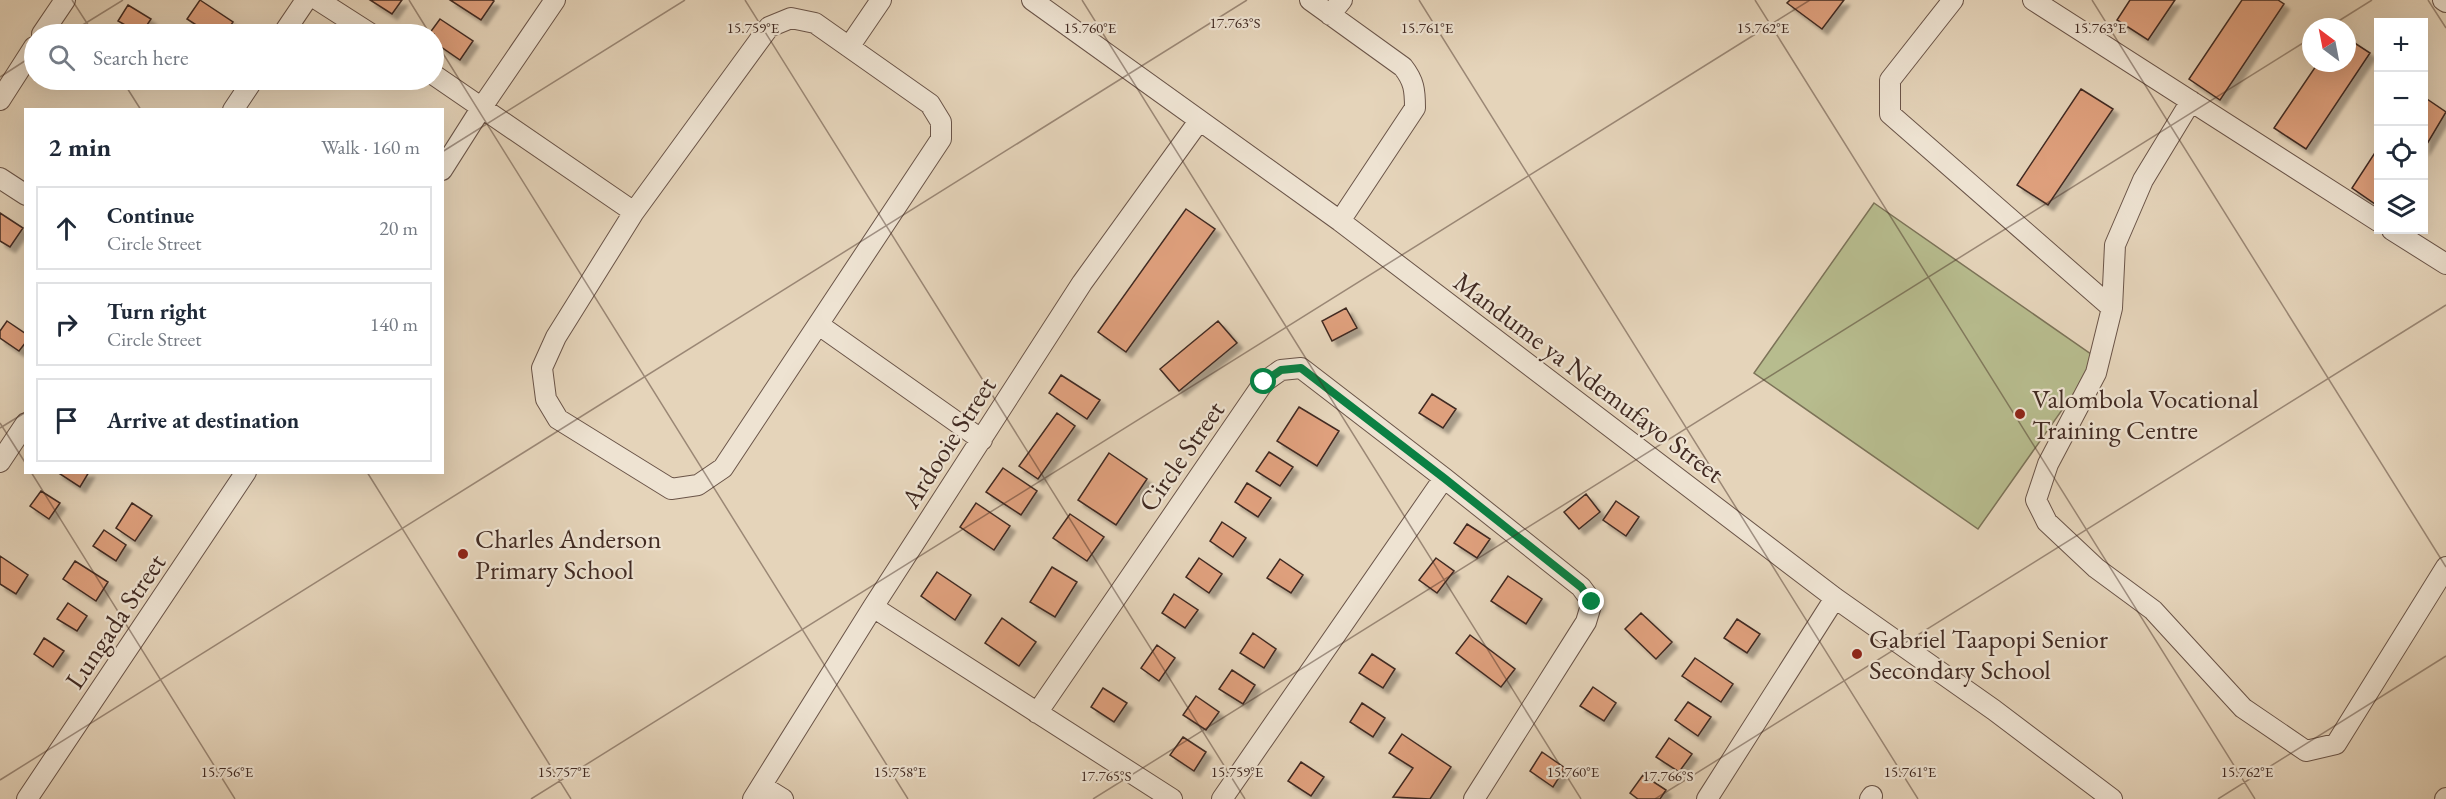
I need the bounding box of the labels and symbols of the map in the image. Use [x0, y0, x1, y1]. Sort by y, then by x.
text: 17.763°S [1210, 13, 1260, 32]
text: 15.759°E [727, 18, 780, 37]
text: 15.760°E [1064, 18, 1117, 37]
text: 15.761°E [1401, 18, 1454, 37]
text: 15.762°E [1737, 18, 1790, 37]
text: 15.763°E [2074, 18, 2127, 37]
north arrow [2302, 18, 2356, 72]
street label: Mandume ya Ndemufayo Street [1447, 264, 1732, 490]
route start [1250, 368, 1276, 394]
street label: Ardooie Street [892, 369, 1004, 515]
place label: Valombola Vocational Training Centre [2032, 381, 2259, 447]
street label: Circle Street [1130, 393, 1232, 518]
marker: Valombola Vocational Training Centre [2013, 407, 2027, 421]
place label: Charles Anderson Primary School [475, 521, 662, 587]
street label: Lungada Street [57, 546, 173, 695]
marker: Charles Anderson Primary School [456, 547, 470, 561]
route end [1578, 588, 1604, 614]
place label: Gabriel Taapopi Senior Secondary School [1869, 621, 2108, 687]
marker: Gabriel Taapopi Senior Secondary School [1850, 647, 1864, 661]
text: 15.756°E [201, 762, 254, 781]
text: 15.757°E [538, 762, 591, 781]
text: 15.758°E [874, 762, 927, 781]
text: 15.759°E [1211, 762, 1264, 781]
text: 15.760°E [1547, 762, 1600, 781]
text: 15.761°E [1884, 762, 1937, 781]
text: 15.762°E [2221, 762, 2274, 781]
text: 17.765°S [1081, 766, 1131, 785]
text: 17.766°S [1643, 766, 1693, 785]

